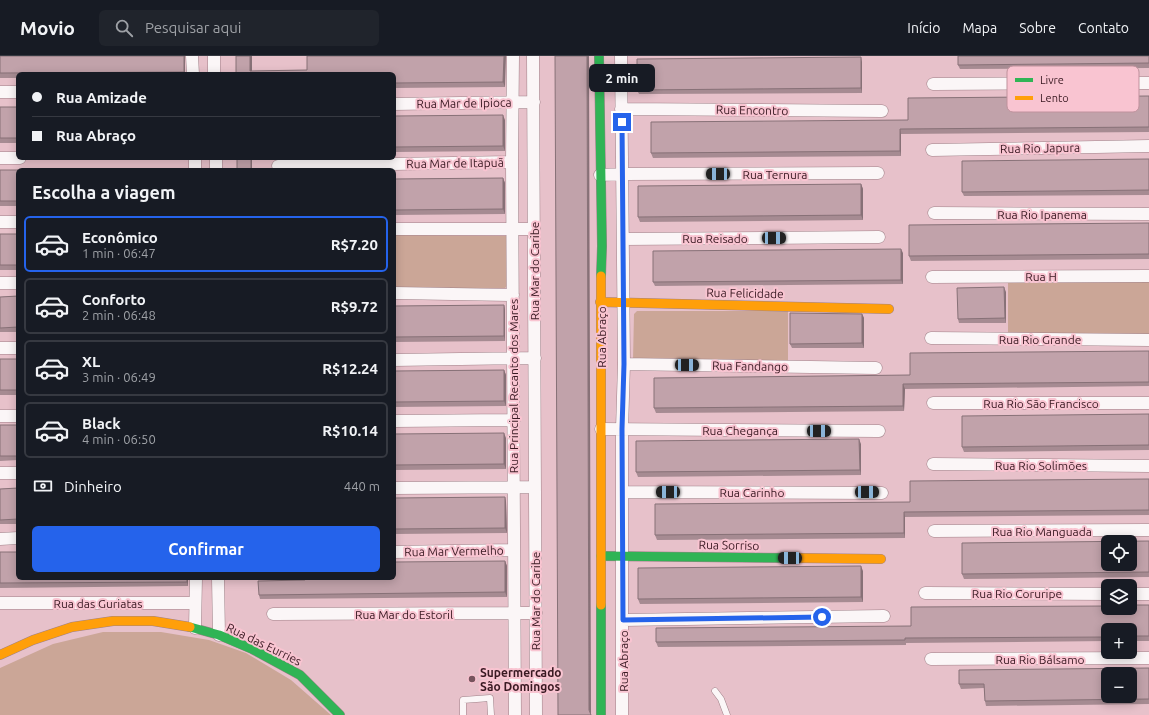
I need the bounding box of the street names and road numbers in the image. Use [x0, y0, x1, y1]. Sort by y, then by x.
street label: Rua Mar de Ipioca [416, 96, 512, 110]
street label: Rua Encontro [716, 103, 788, 117]
street label: Rua Rio Japura [1000, 141, 1080, 155]
street label: Rua Mar de Itapuã [406, 156, 504, 170]
street label: Rua Ternura [743, 168, 807, 181]
street label: Rua Rio Ipanema [997, 208, 1087, 221]
street label: Rua Mar do Caribe [528, 222, 541, 320]
street label: Rua Reisado [682, 232, 748, 245]
street label: Rua H [1025, 270, 1057, 283]
street label: Rua Felicidade [706, 286, 784, 300]
street label: Rua Principal Recanto dos Mares [507, 299, 520, 473]
street label: Rua Abraço [595, 306, 608, 368]
street label: Rua Rio Grande [999, 333, 1081, 346]
street label: Rua Fandango [712, 359, 788, 373]
street label: Rua Rio São Francisco [983, 397, 1099, 410]
street label: Rua Chegança [702, 424, 778, 437]
street label: Rua Rio Solimões [995, 459, 1087, 472]
street label: Rua Carinho [720, 486, 784, 499]
street label: Rua Rio Manguada [992, 525, 1092, 538]
street label: Rua Sorriso [698, 538, 760, 552]
street label: Rua Mar Vermelho [404, 544, 504, 558]
street label: Rua Mar do Caribe [529, 552, 542, 650]
street label: Rua Rio Coruripe [972, 587, 1062, 600]
street label: Rua das Guriatas [54, 597, 142, 610]
street label: Rua Mar do Estoril [355, 608, 453, 621]
street label: Rua das Eurries [224, 620, 304, 668]
street label: Rua Abraço [617, 630, 630, 692]
street label: Rua Rio Bálsamo [995, 653, 1085, 666]

